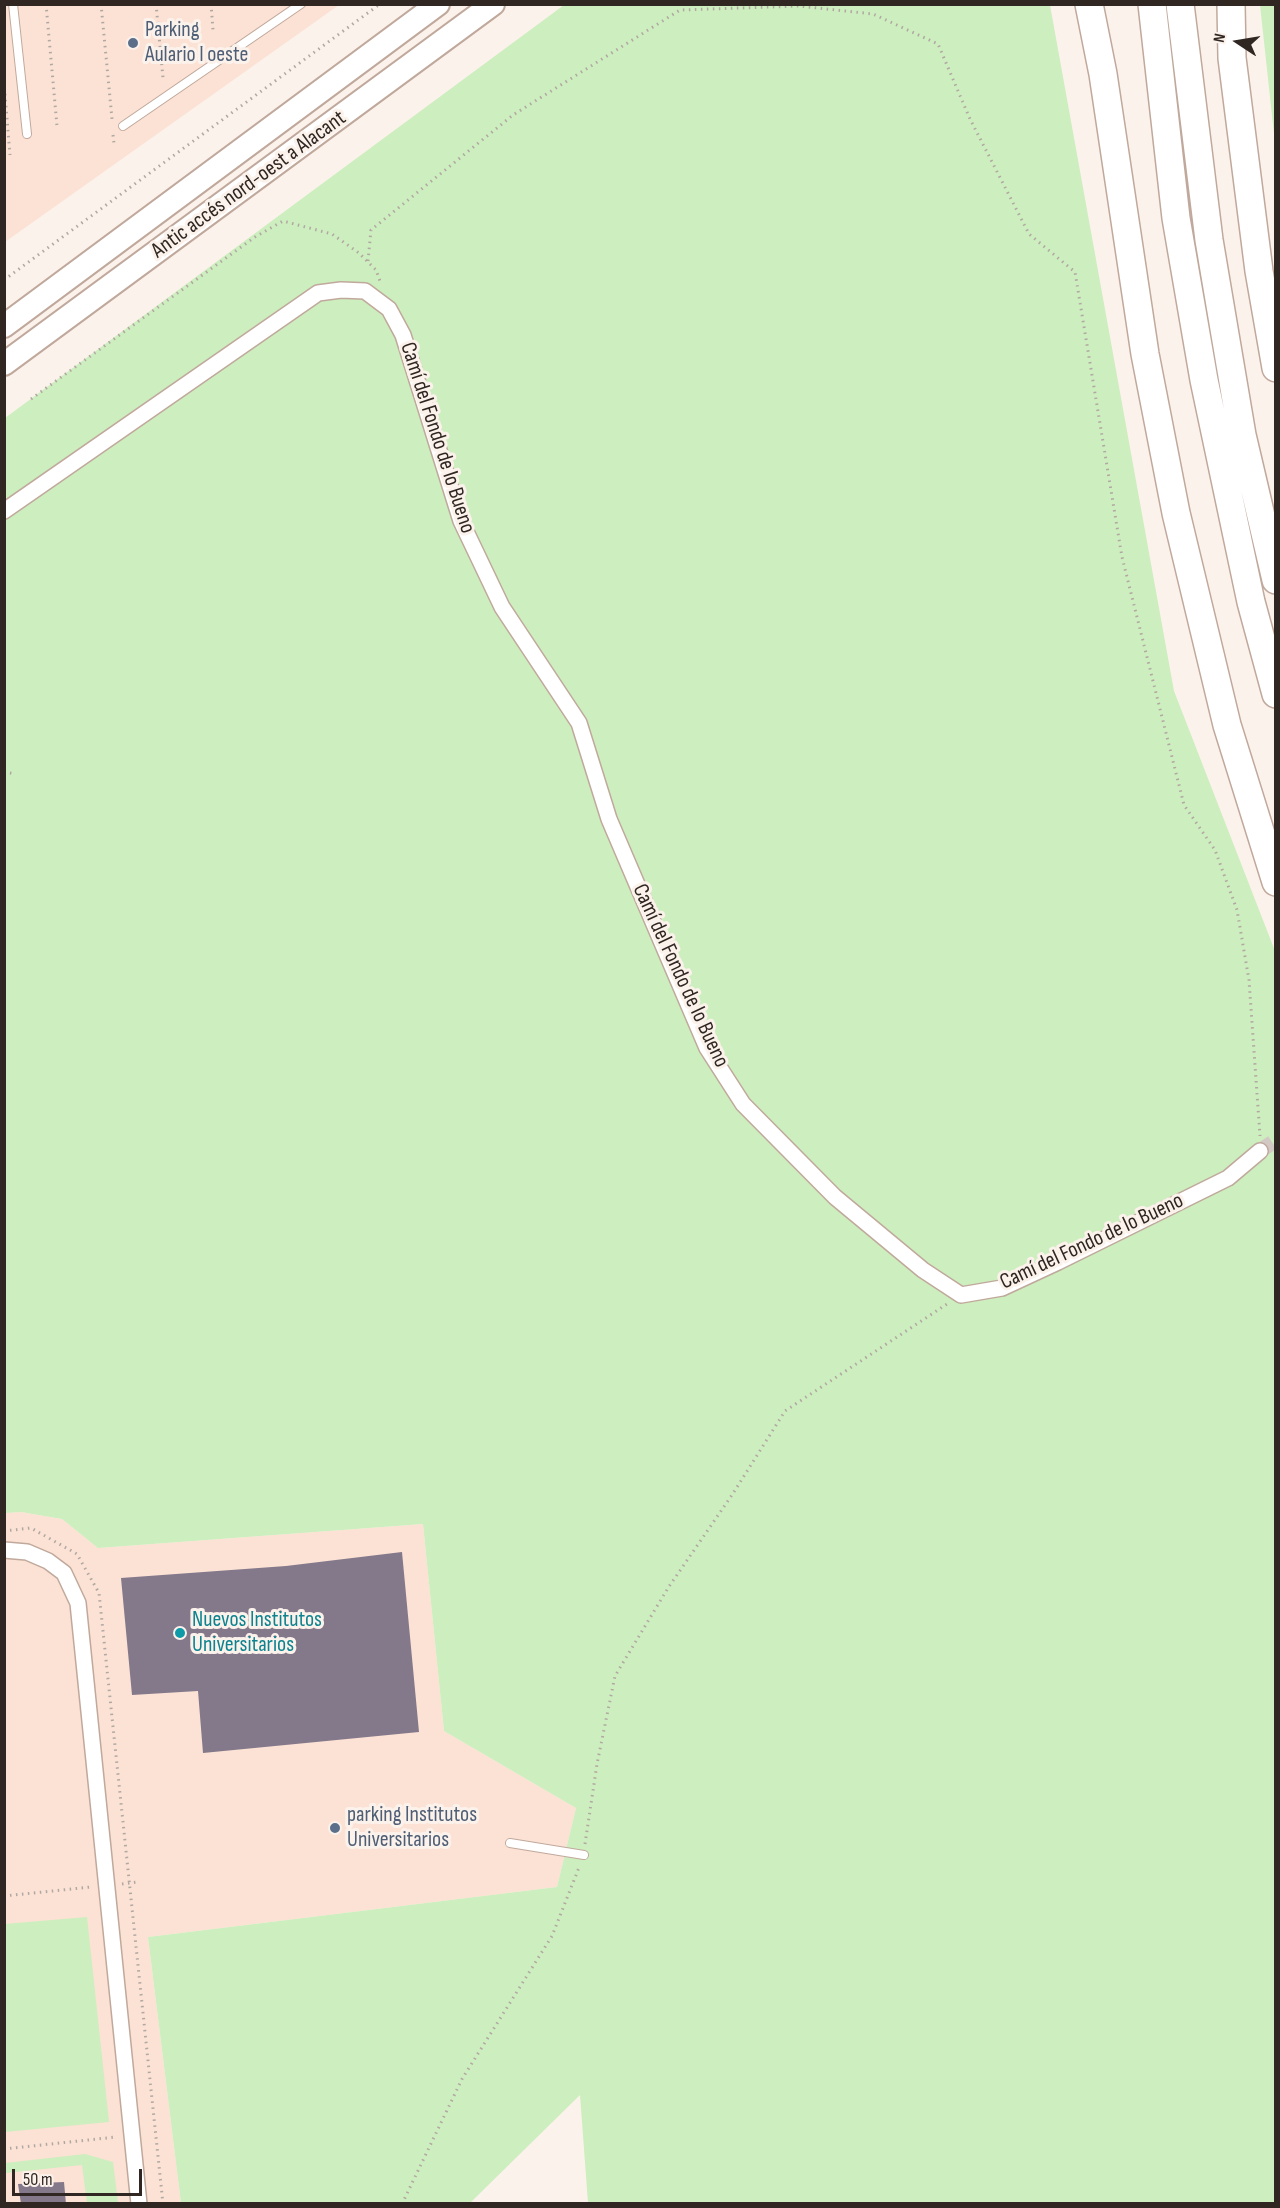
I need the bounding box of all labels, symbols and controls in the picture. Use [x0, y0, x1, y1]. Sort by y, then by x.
north arrow [1208, 12, 1268, 72]
place label: Parking Aulario I oeste [145, 17, 248, 68]
text: N [1210, 32, 1230, 44]
marker: Parking Aulario I oeste [126, 36, 140, 50]
street label: Antic accés nord-oest a Alacant [147, 106, 351, 264]
street label: Camí del Fondo de lo Bueno [394, 339, 480, 537]
street label: Camí del Fondo de lo Bueno [626, 880, 734, 1072]
street label: Camí del Fondo de lo Bueno [996, 1188, 1188, 1296]
place label: Nuevos Institutos Universitarios [192, 1607, 322, 1658]
marker: Nuevos Institutos Universitarios [173, 1626, 187, 1640]
place label: parking Institutos Universitarios [347, 1802, 477, 1854]
marker: parking Institutos Universitarios [328, 1821, 342, 1835]
scale bar [15, 2157, 146, 2195]
text: 50 m [23, 2169, 53, 2190]

